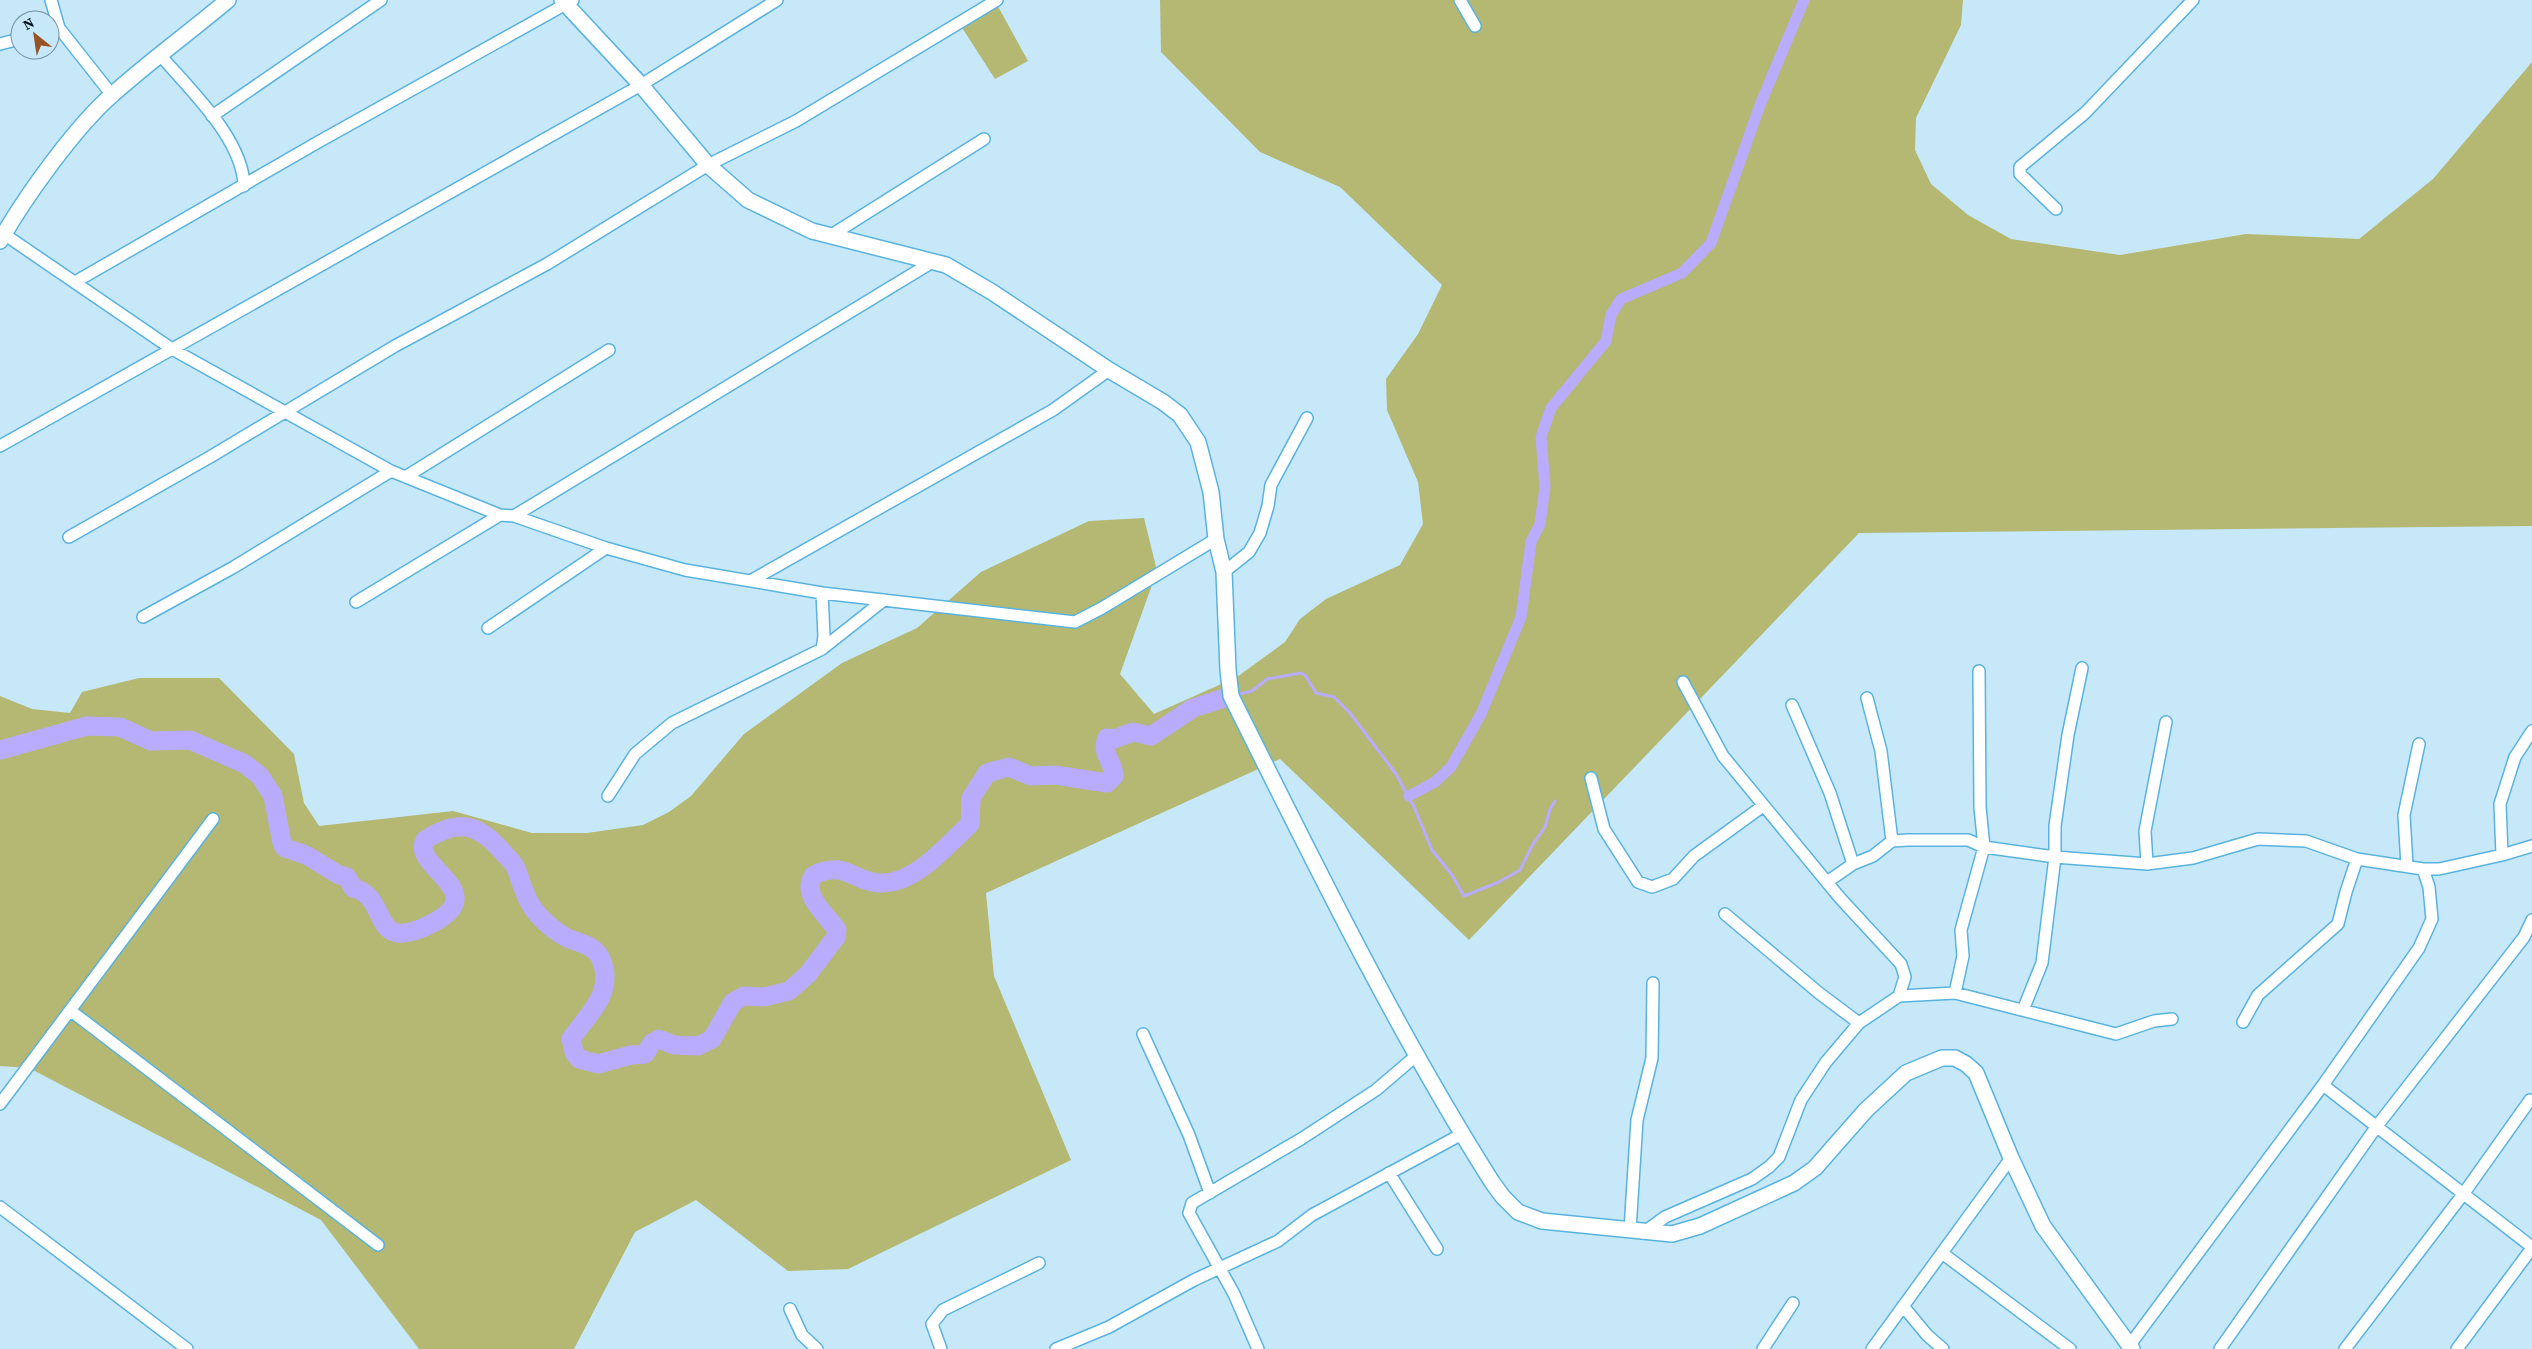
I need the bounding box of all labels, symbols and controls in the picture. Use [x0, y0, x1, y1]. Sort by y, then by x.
north arrow [10, 10, 60, 60]
text: N [19, 13, 38, 35]

